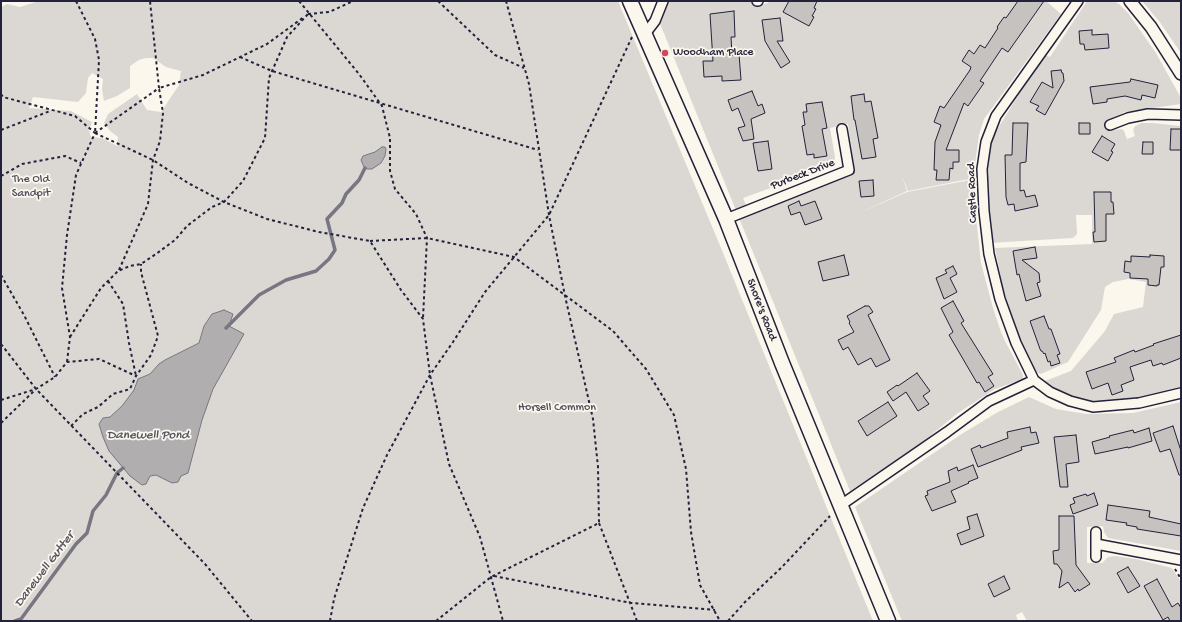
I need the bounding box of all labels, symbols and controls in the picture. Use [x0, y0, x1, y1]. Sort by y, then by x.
place label: Woodham Place [673, 46, 753, 60]
marker: Woodham Place [660, 48, 670, 58]
street label: Purbeck Drive [769, 156, 837, 194]
street label: Castle Road [965, 163, 981, 223]
park label: The Old Sandpit [12, 173, 50, 201]
street label: Shore's Road [743, 277, 779, 343]
park label: Horsell Common [518, 401, 596, 415]
water label: Danewell Pond [107, 428, 189, 444]
water label: Danewell Gutter [12, 529, 78, 611]

